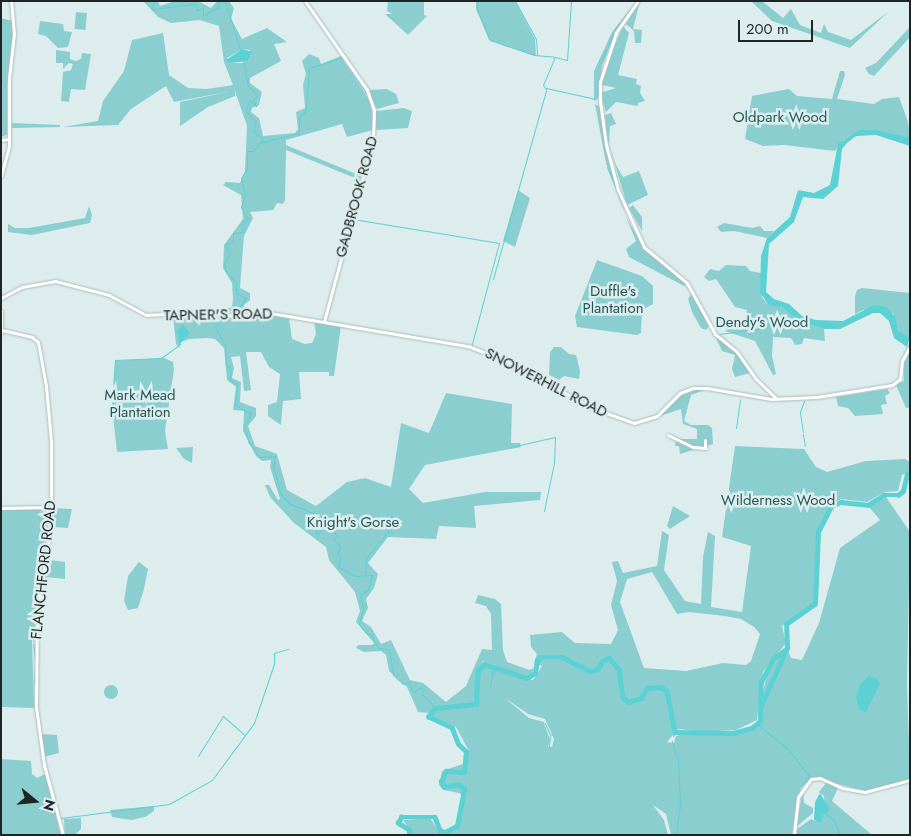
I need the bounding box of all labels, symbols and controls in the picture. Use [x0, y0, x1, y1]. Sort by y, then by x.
scale bar [741, 10, 816, 42]
text: 200 m [746, 18, 789, 40]
park label: Oldpark Wood [733, 109, 827, 127]
street label: GADBROOK ROAD [332, 134, 382, 260]
park label: Duffle's Plantation [582, 282, 644, 317]
street label: TAPNER'S ROAD [163, 305, 273, 325]
park label: Dendy's Wood [716, 314, 808, 332]
street label: SNOWERHILL ROAD [482, 344, 610, 422]
park label: Mark Mead Plantation [104, 386, 176, 421]
park label: Wilderness Wood [721, 492, 835, 510]
street label: FLANCHFORD ROAD [28, 500, 60, 640]
park label: Knight's Gorse [307, 514, 399, 532]
north arrow [10, 776, 60, 826]
text: N [38, 797, 61, 814]

